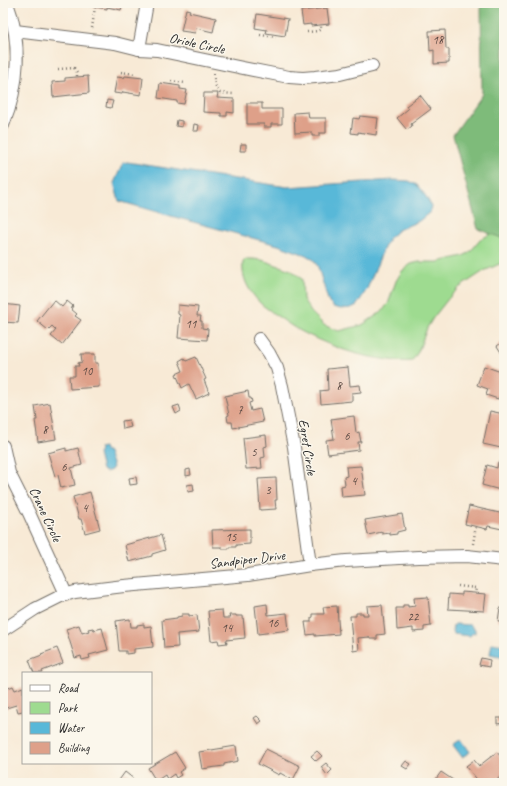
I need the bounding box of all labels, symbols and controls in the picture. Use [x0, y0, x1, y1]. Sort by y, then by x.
street label: Oriole Circle [168, 29, 227, 58]
house number: 18 [433, 32, 445, 48]
house number: 11 [186, 316, 197, 332]
house number: 10 [82, 363, 94, 379]
house number: 8 [336, 378, 343, 394]
house number: 7 [237, 402, 243, 418]
street label: Egret Circle [295, 418, 321, 478]
house number: 8 [42, 422, 49, 438]
house number: 6 [344, 428, 350, 444]
house number: 5 [251, 444, 257, 460]
house number: 6 [61, 459, 67, 475]
house number: 4 [351, 473, 358, 489]
house number: 3 [265, 482, 272, 498]
street label: Crane Circle [26, 484, 66, 545]
house number: 4 [82, 500, 89, 516]
house number: 15 [226, 529, 237, 545]
street label: Sandpiper Drive [208, 546, 287, 573]
house number: 22 [408, 609, 420, 625]
house number: 16 [268, 615, 279, 631]
house number: 14 [222, 620, 234, 636]
legend [22, 672, 152, 764]
text: Road [58, 680, 80, 696]
text: Park [58, 700, 79, 716]
text: Water [58, 720, 86, 736]
text: Building [58, 740, 90, 756]

